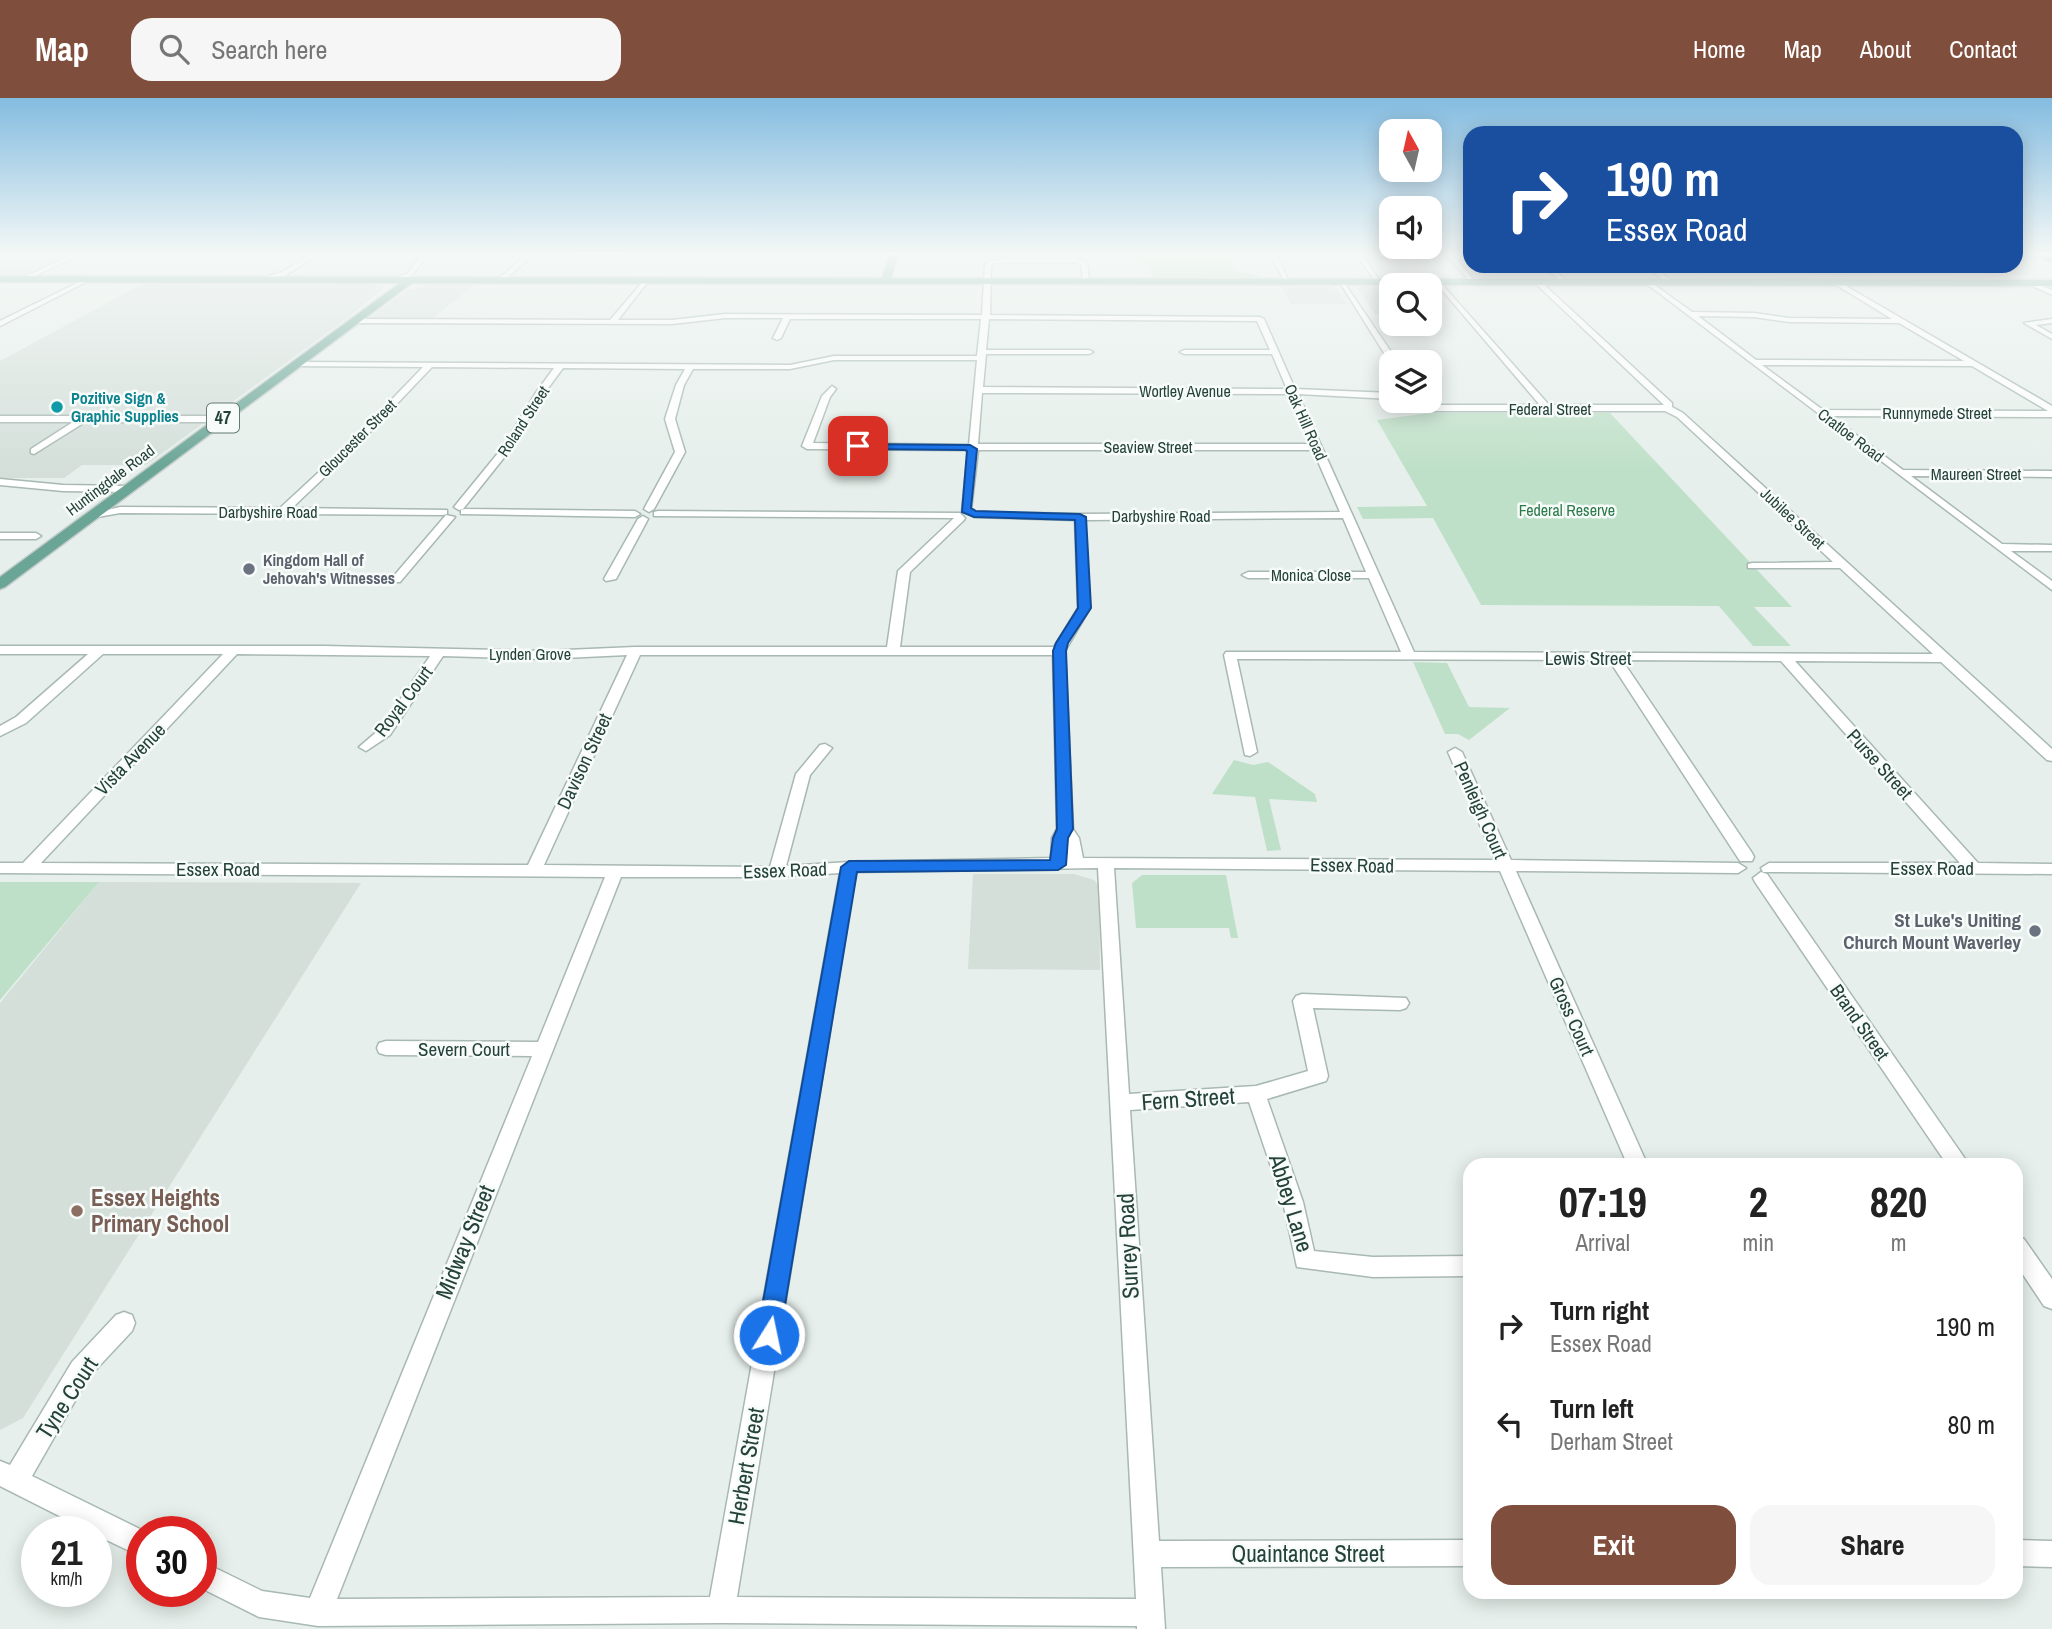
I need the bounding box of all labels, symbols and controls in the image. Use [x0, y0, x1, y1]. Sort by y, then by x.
search box [131, 18, 621, 81]
text: Map [35, 27, 89, 71]
icon: search [155, 30, 193, 68]
text: Search here [211, 32, 327, 67]
text: Home [1693, 33, 1745, 65]
text: Map [1783, 33, 1822, 65]
text: About [1860, 33, 1911, 65]
text: Contact [1949, 33, 2017, 65]
north arrow [1379, 119, 1442, 182]
map controls [1379, 119, 1442, 413]
text: 190 m [1606, 145, 1720, 211]
icon: right [1491, 154, 1582, 245]
button: sound [1379, 196, 1442, 259]
text: Essex Road [1606, 208, 1747, 251]
button: search [1379, 273, 1442, 336]
button: layers [1379, 350, 1442, 413]
street label: Wortley Avenue [1139, 380, 1231, 402]
street label: Oak Hill Road [1279, 380, 1333, 464]
street label: Roland Street [492, 381, 554, 461]
place label: Pozitive Sign & Graphic Supplies [71, 387, 179, 427]
street label: Gloucester Street [313, 394, 401, 482]
street label: Federal Street [1509, 398, 1592, 420]
marker: Pozitive Sign & Graphic Supplies [49, 399, 65, 415]
street label: Runnymede Street [1882, 402, 1992, 424]
street label: Cratloe Road [1814, 403, 1888, 467]
road number: 47 [207, 404, 239, 432]
pin [828, 416, 888, 476]
icon: arrive [839, 427, 877, 465]
street label: Seaview Street [1104, 436, 1193, 458]
street label: Huntingdale Road [61, 439, 159, 521]
street label: Maureen Street [1931, 463, 2022, 485]
street label: Jubilee Street [1756, 482, 1830, 554]
park label: Federal Reserve [1519, 499, 1615, 521]
street label: Darbyshire Road [218, 501, 318, 523]
street label: Darbyshire Road [1111, 505, 1211, 527]
place label: Kingdom Hall of Jehovah's Witnesses [263, 549, 395, 589]
marker: Kingdom Hall of Jehovah's Witnesses [241, 561, 257, 577]
street label: Monica Close [1271, 564, 1351, 586]
street label: Lynden Grove [489, 643, 571, 665]
street label: Lewis Street [1545, 645, 1632, 671]
street label: Royal Court [368, 660, 439, 742]
street label: Davison Street [550, 708, 618, 813]
street label: Vista Avenue [89, 717, 171, 801]
street label: Purse Street [1841, 723, 1919, 805]
street label: Penleigh Court [1448, 757, 1514, 863]
street label: Essex Road [1310, 851, 1394, 879]
street label: Essex Road [1890, 855, 1974, 881]
street label: Essex Road [176, 856, 260, 882]
street label: Essex Road [743, 856, 827, 884]
place label: St Luke's Uniting Church Mount Waverley [1843, 907, 2021, 955]
marker: St Luke's Uniting Church Mount Waverley [2027, 923, 2043, 939]
street label: Gross Court [1543, 972, 1601, 1060]
street label: Brand Street [1824, 979, 1896, 1066]
street label: Severn Court [418, 1036, 511, 1062]
street label: Fern Street [1140, 1080, 1236, 1117]
street label: Abbey Lane [1262, 1149, 1321, 1256]
text: 07:19 [1559, 1174, 1647, 1230]
text: 2 [1749, 1174, 1768, 1230]
text: 820 [1870, 1174, 1927, 1230]
street label: Midway Street [428, 1180, 501, 1304]
place label: Essex Heights Primary School [91, 1182, 229, 1239]
street label: Surrey Road [1109, 1192, 1146, 1300]
marker: Essex Heights Primary School [69, 1203, 85, 1219]
text: Arrival [1576, 1227, 1630, 1258]
text: min [1743, 1227, 1774, 1258]
text: m [1891, 1227, 1906, 1258]
text: Turn right [1550, 1293, 1649, 1328]
position arrow [732, 1298, 806, 1372]
icon: right [1491, 1307, 1529, 1345]
text: 190 m [1936, 1309, 1995, 1344]
text: Essex Road [1550, 1328, 1652, 1359]
street label: Tyne Court [28, 1351, 105, 1445]
text: Turn left [1550, 1391, 1634, 1426]
street label: Herbert Street [720, 1405, 771, 1527]
icon: left [1491, 1405, 1529, 1443]
text: 80 m [1948, 1407, 1995, 1442]
text: Derham Street [1550, 1426, 1673, 1457]
button: Exit [1491, 1505, 1736, 1585]
button: Share [1750, 1505, 1995, 1585]
speed limit sign: 30 [126, 1516, 217, 1607]
text: 21 [51, 1529, 82, 1576]
street label: Quaintance Street [1231, 1538, 1385, 1569]
text: km/h [51, 1566, 83, 1591]

